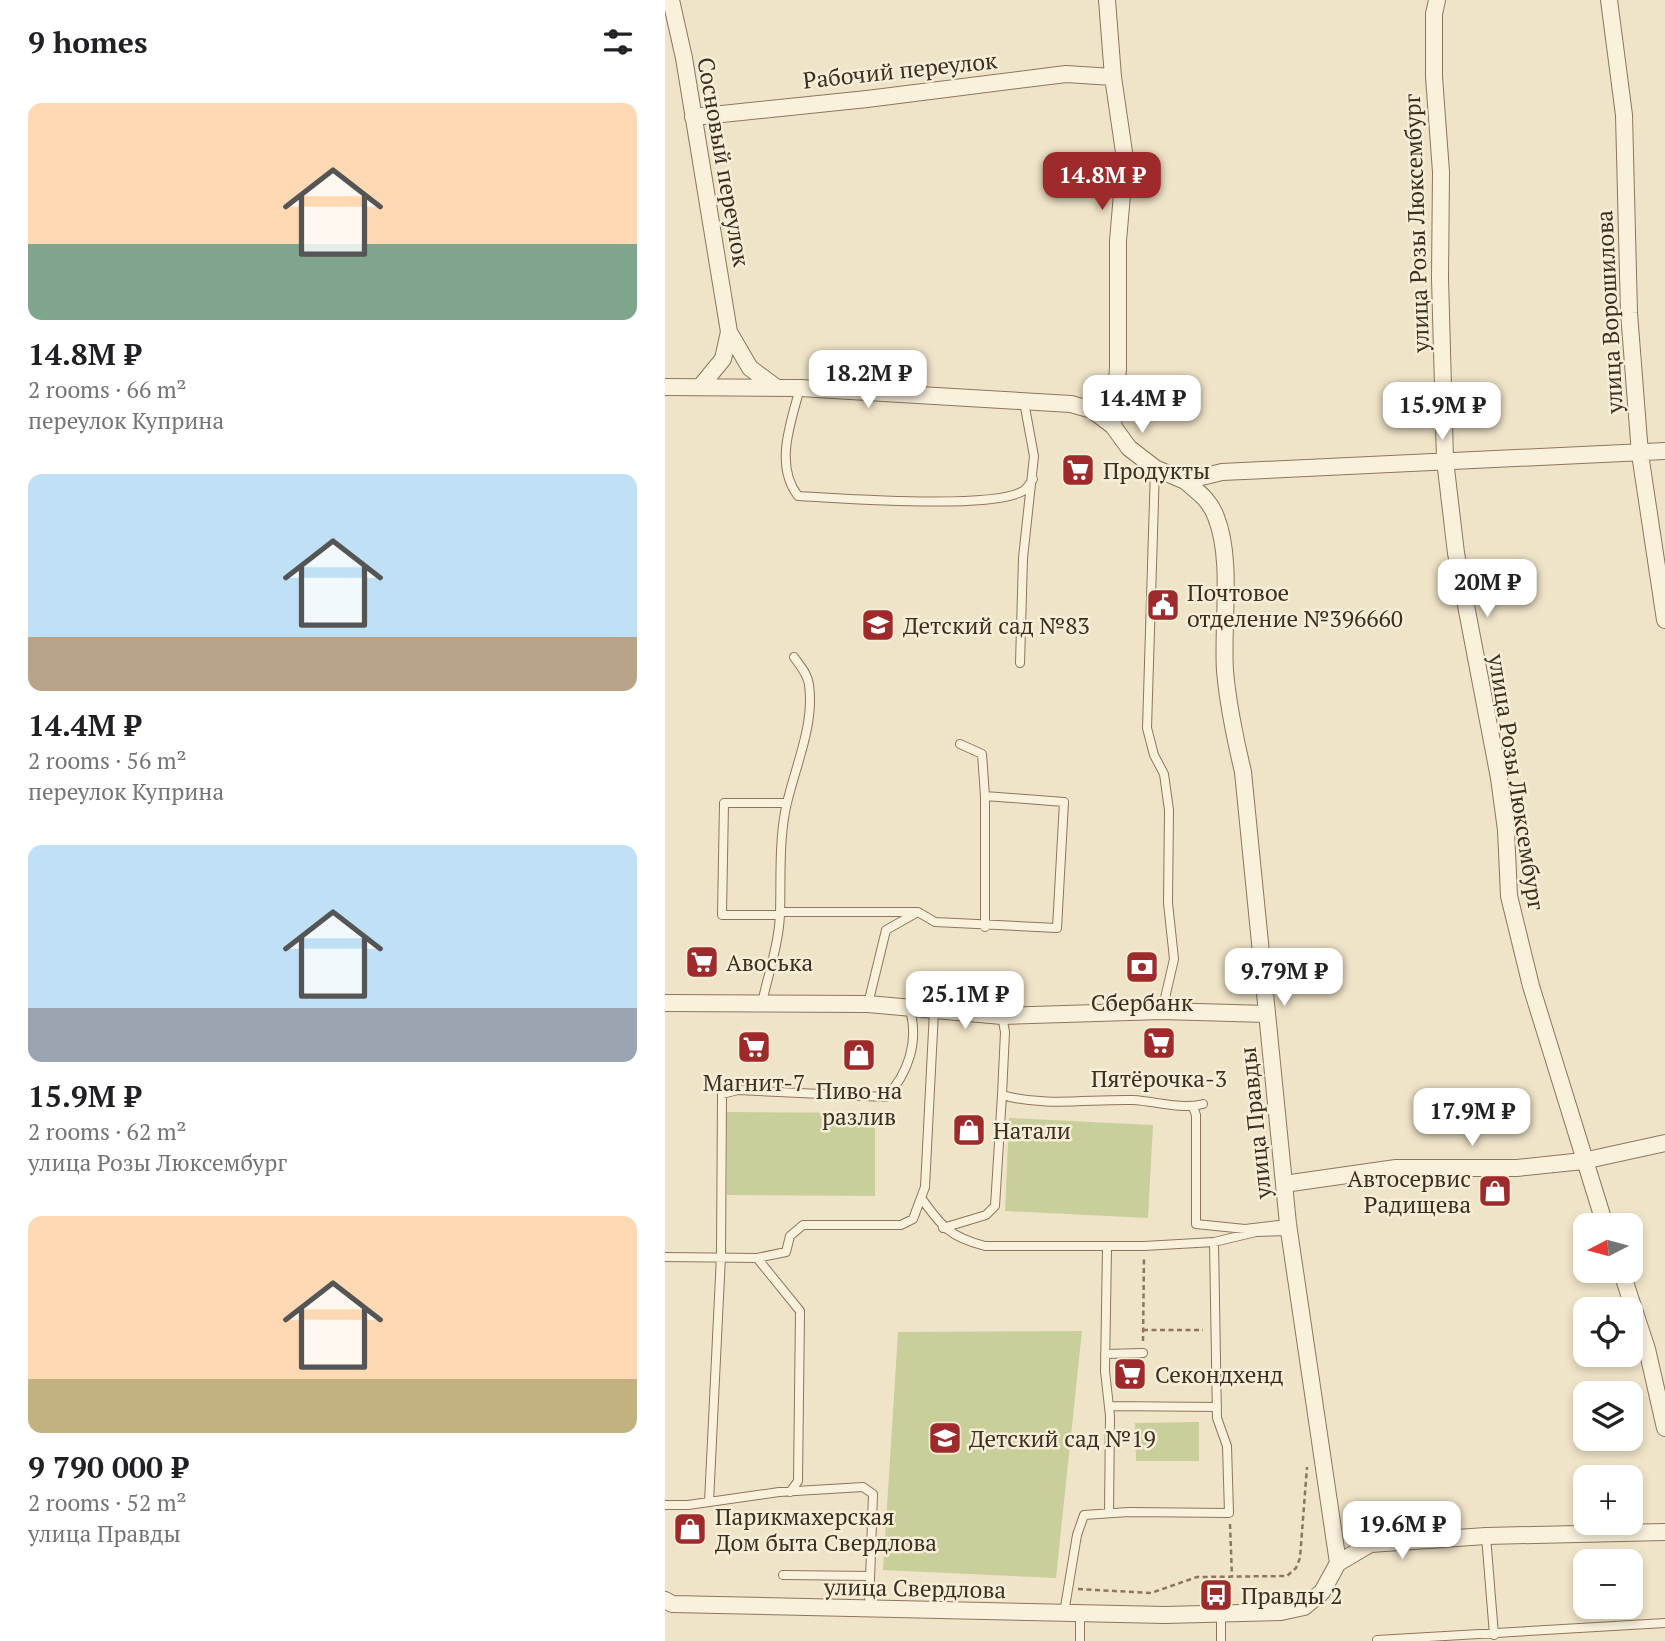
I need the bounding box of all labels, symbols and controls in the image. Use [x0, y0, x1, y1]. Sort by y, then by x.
text: 9 homes [28, 22, 147, 62]
icon: filters [599, 23, 637, 61]
street label: Рабочий переулок [801, 44, 999, 96]
street label: Сосновый переулок [690, 55, 758, 270]
street label: улица Розы Люксембург [1396, 93, 1436, 354]
icon: home [270, 149, 396, 275]
pin: 14.8M ₽ [1037, 152, 1167, 212]
text: 14.8M ₽ [1059, 159, 1145, 190]
street label: улица Ворошилова [1588, 209, 1630, 416]
text: 14.8M ₽ [28, 334, 141, 374]
pin: 18.2M ₽ [803, 350, 933, 410]
text: 18.2M ₽ [825, 357, 911, 388]
text: 2 rooms · 66 m² [28, 374, 187, 405]
pin: 14.4M ₽ [1077, 376, 1207, 435]
text: 14.4M ₽ [1099, 382, 1185, 413]
pin: 15.9M ₽ [1377, 382, 1507, 442]
text: 15.9M ₽ [1399, 389, 1485, 420]
text: переулок Куприна [28, 405, 224, 436]
supermarket icon: Продукты [1059, 451, 1097, 489]
place label: Продукты [1103, 455, 1210, 486]
icon: home [270, 520, 396, 646]
pin: 20M ₽ [1438, 560, 1536, 619]
text: 20M ₽ [1454, 566, 1520, 597]
place label: Почтовое отделение №396660 [1187, 577, 1403, 634]
public building icon: Почтовое отделение №396660 [1144, 586, 1182, 624]
school or university icon: Детский сад №83 [859, 606, 897, 644]
place label: Детский сад №83 [903, 610, 1090, 641]
street label: улица Розы Люксембург [1481, 651, 1553, 912]
text: 14.4M ₽ [28, 705, 141, 745]
text: 2 rooms · 56 m² [28, 745, 187, 776]
text: переулок Куприна [28, 776, 224, 807]
icon: home [270, 891, 396, 1017]
supermarket icon: Авоська [683, 943, 721, 981]
place label: Авоська [726, 947, 813, 978]
bank icon: Сбербанк [1123, 948, 1161, 986]
pin: 9.79M ₽ [1219, 948, 1349, 1008]
text: 9.79M ₽ [1241, 955, 1327, 986]
pin: 25.1M ₽ [900, 972, 1030, 1031]
text: 25.1M ₽ [922, 978, 1008, 1009]
place label: Сбербанк [1091, 987, 1194, 1018]
supermarket icon: Пятёрочка-3 [1140, 1024, 1178, 1062]
supermarket icon: Магнит-7 [735, 1028, 773, 1066]
shop icon: Пиво на разлив [840, 1036, 878, 1074]
street label: улица Правды [1232, 1045, 1278, 1202]
place label: Пятёрочка-3 [1091, 1063, 1227, 1094]
place label: Магнит-7 [703, 1067, 805, 1098]
place label: Пиво на разлив [816, 1075, 903, 1132]
text: 15.9M ₽ [28, 1076, 141, 1116]
pin: 17.9M ₽ [1407, 1088, 1537, 1148]
text: 17.9M ₽ [1429, 1095, 1515, 1126]
shop icon: Натали [950, 1111, 988, 1149]
place label: Натали [993, 1115, 1071, 1146]
text: 2 rooms · 62 m² [28, 1116, 187, 1147]
text: улица Розы Люксембург [28, 1147, 287, 1178]
place label: Автосервис Радищева [1347, 1163, 1471, 1220]
shop icon: Автосервис Радищева [1476, 1172, 1514, 1210]
north arrow [1573, 1213, 1643, 1283]
map controls [1573, 1213, 1643, 1619]
icon: home [270, 1262, 396, 1388]
button: locate [1573, 1297, 1643, 1367]
supermarket icon: Секондхенд [1111, 1355, 1149, 1393]
place label: Секондхенд [1155, 1359, 1283, 1390]
button: layers [1573, 1381, 1643, 1451]
school or university icon: Детский сад №19 [926, 1419, 964, 1457]
place label: Детский сад №19 [969, 1423, 1156, 1454]
text: 9 790 000 ₽ [28, 1447, 188, 1487]
button: + [1573, 1465, 1643, 1535]
text: 2 rooms · 52 m² [28, 1487, 187, 1518]
place label: Парикмахерская Дом быта Свердлова [715, 1501, 937, 1558]
pin: 19.6M ₽ [1337, 1502, 1467, 1561]
text: 19.6M ₽ [1359, 1508, 1445, 1539]
shop icon: Парикмахерская Дом быта Свердлова [671, 1510, 709, 1548]
text: улица Правды [28, 1518, 181, 1549]
button: − [1573, 1549, 1643, 1619]
street label: улица Свердлова [823, 1571, 1007, 1605]
bus stop icon: Правды 2 [1197, 1576, 1235, 1614]
place label: Правды 2 [1241, 1580, 1342, 1611]

